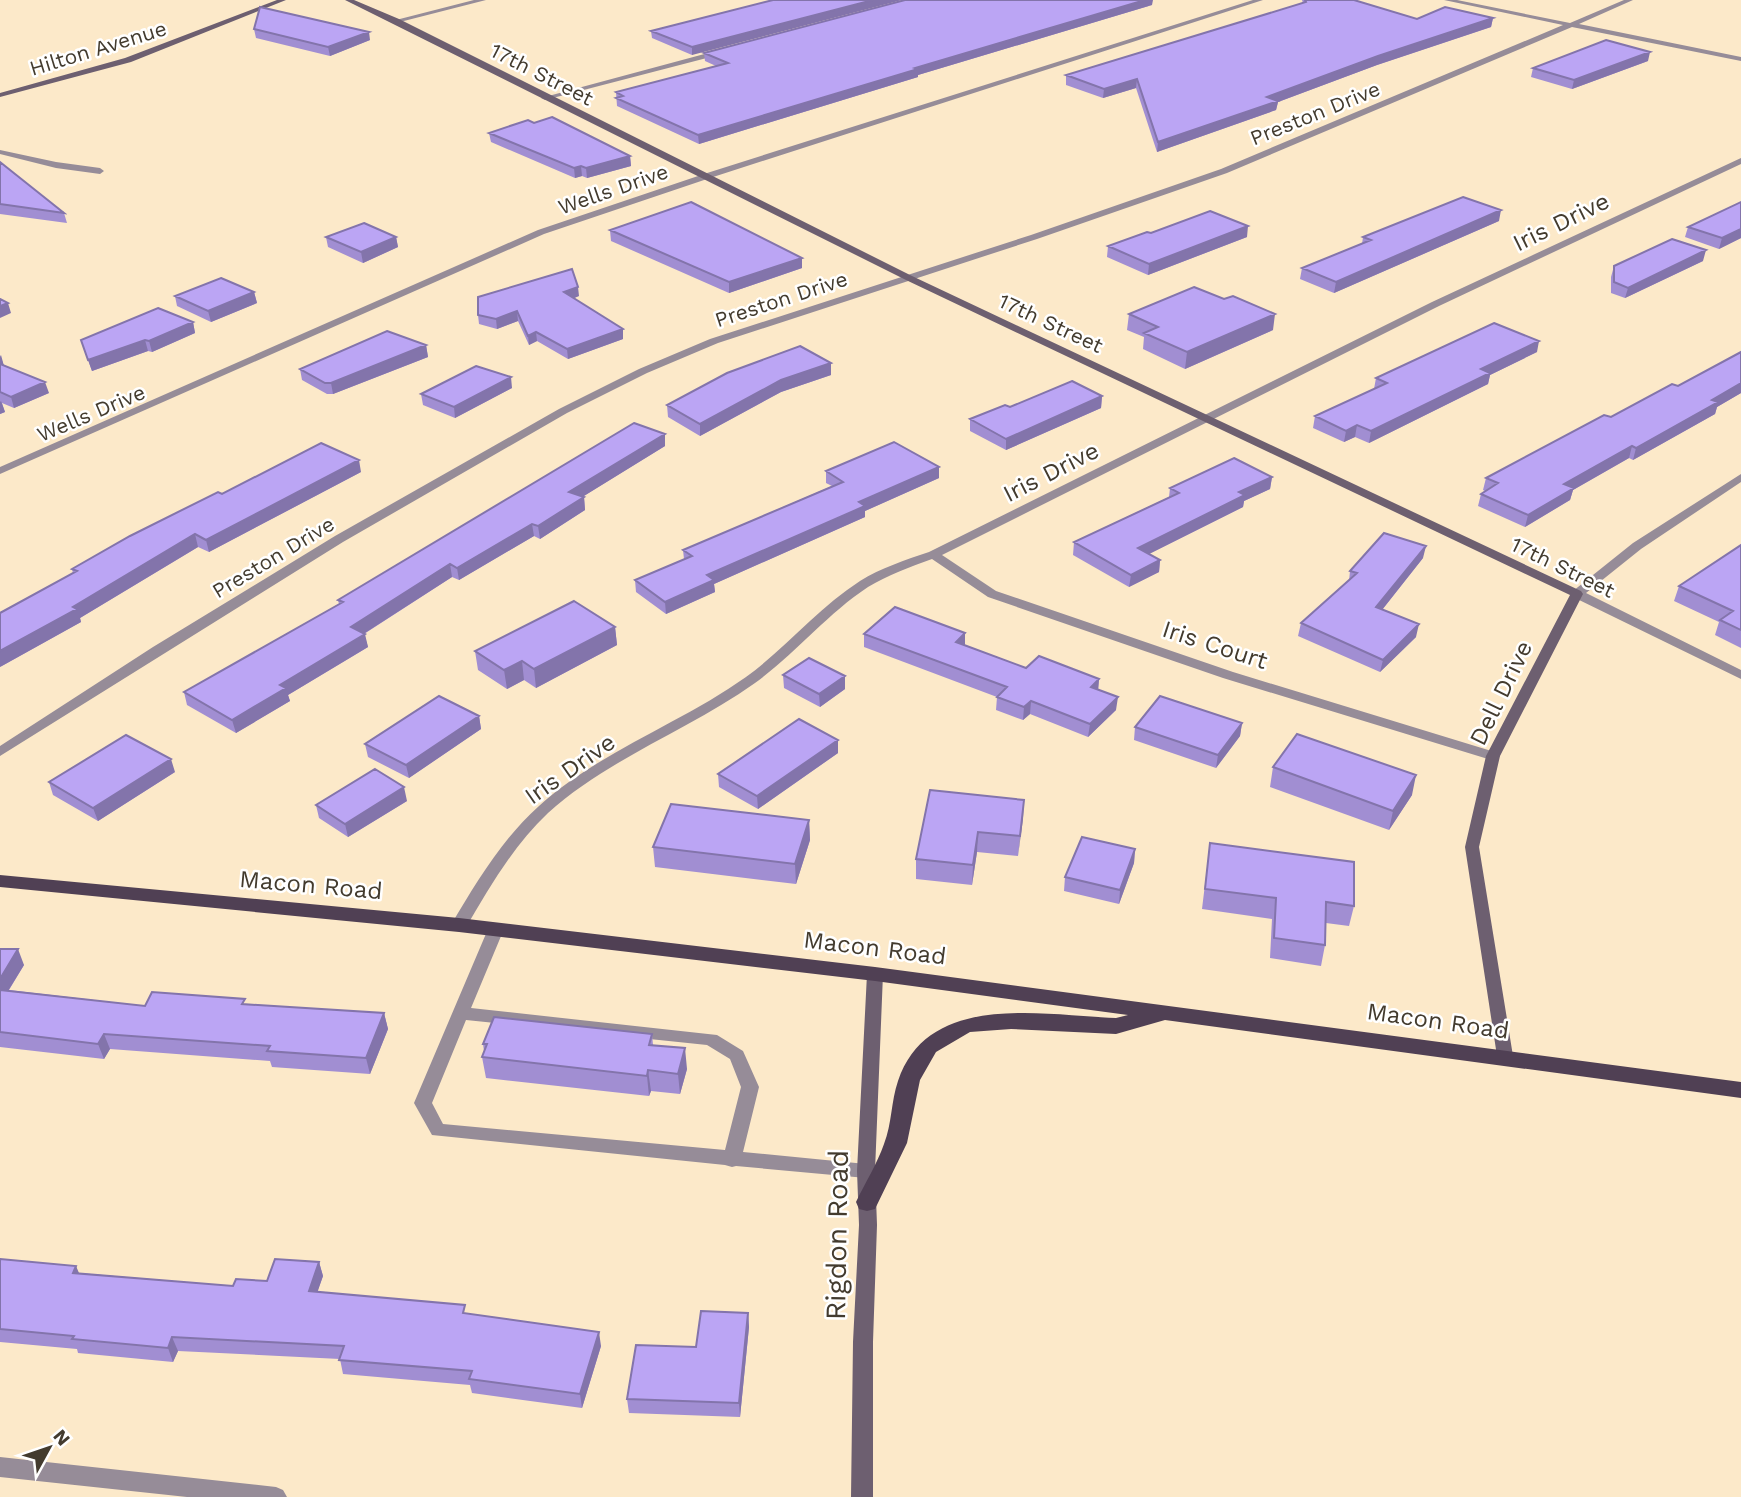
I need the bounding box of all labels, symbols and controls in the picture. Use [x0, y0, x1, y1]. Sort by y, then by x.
street label: Hilton Avenue [26, 15, 170, 81]
street label: 17th Street [486, 37, 598, 111]
street label: Preston Drive [1246, 76, 1384, 150]
street label: Wells Drive [555, 158, 671, 220]
street label: Iris Drive [1508, 187, 1614, 257]
street label: Preston Drive [712, 266, 850, 332]
street label: 17th Street [995, 288, 1107, 358]
street label: Wells Drive [33, 379, 149, 447]
street label: Iris Drive [998, 436, 1104, 508]
street label: Preston Drive [207, 511, 339, 603]
street label: 17th Street [1507, 531, 1619, 603]
street label: Iris Court [1159, 615, 1271, 675]
street label: Dell Drive [1464, 636, 1538, 750]
street label: Iris Drive [520, 728, 620, 810]
street label: Macon Road [238, 865, 384, 905]
street label: Macon Road [802, 925, 948, 971]
street label: Macon Road [1365, 997, 1511, 1045]
street label: Rigdon Road [819, 1150, 855, 1320]
north arrow [14, 1413, 84, 1483]
text: N [48, 1425, 75, 1450]

